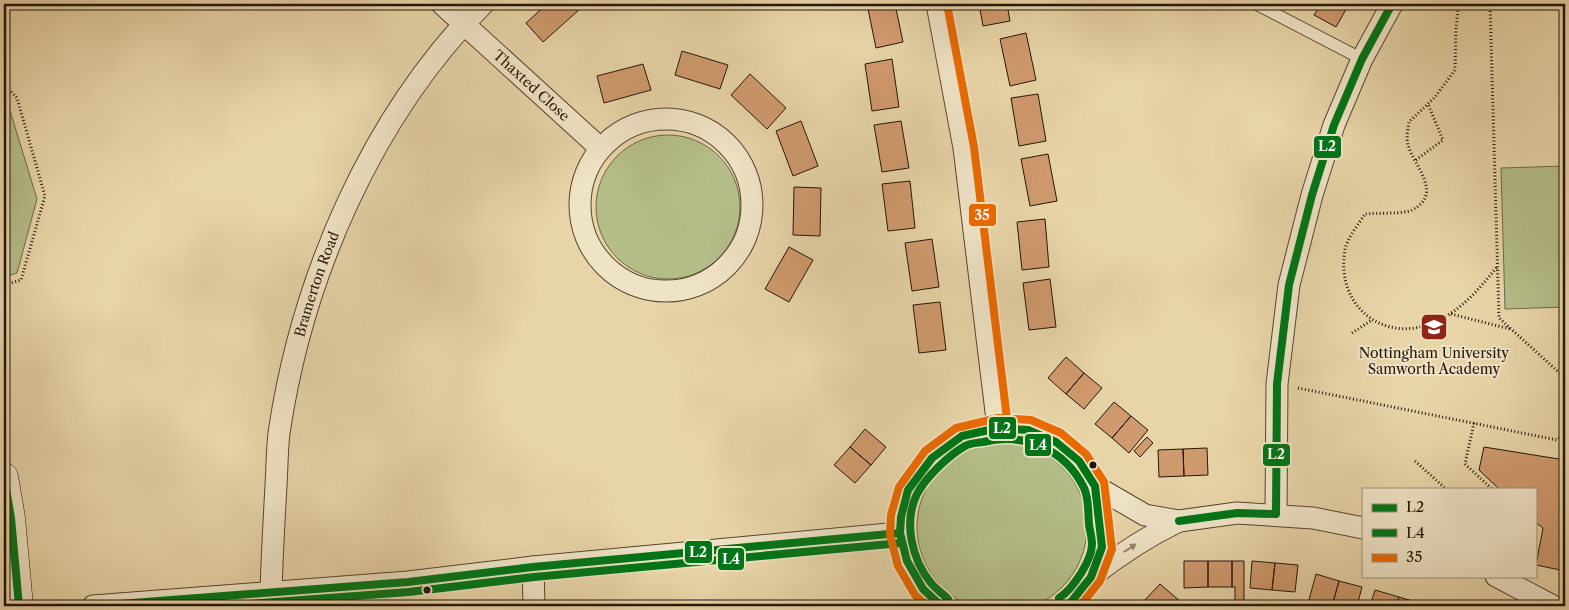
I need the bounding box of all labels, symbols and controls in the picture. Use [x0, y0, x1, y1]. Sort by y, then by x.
street label: Thaxted Close [489, 46, 574, 125]
line badge: L2 [1313, 135, 1342, 159]
text: L2 [1318, 137, 1336, 155]
line badge: 35 [968, 203, 997, 227]
text: 35 [974, 206, 990, 224]
street label: Bramerton Road [290, 228, 343, 339]
school or university icon: Nottingham University Samworth Academy [1419, 312, 1449, 342]
place label: Nottingham University Samworth Academy [1359, 344, 1509, 378]
line badge: L2 [988, 416, 1017, 440]
text: L2 [993, 419, 1011, 437]
line badge: L4 [1024, 433, 1052, 457]
text: L4 [1029, 436, 1047, 454]
line badge: L2 [1262, 443, 1291, 467]
text: L2 [1267, 445, 1285, 463]
unlabelled marker [1088, 460, 1098, 470]
legend [1362, 488, 1536, 578]
text: L2 [1406, 497, 1424, 516]
text: L4 [1406, 523, 1425, 542]
line badge: L2 [684, 540, 713, 564]
text: L2 [689, 543, 707, 561]
one-way arrow [1123, 543, 1137, 553]
line badge: L4 [717, 547, 745, 571]
text: 35 [1406, 547, 1422, 566]
text: L4 [722, 550, 740, 568]
unlabelled marker [422, 585, 432, 595]

